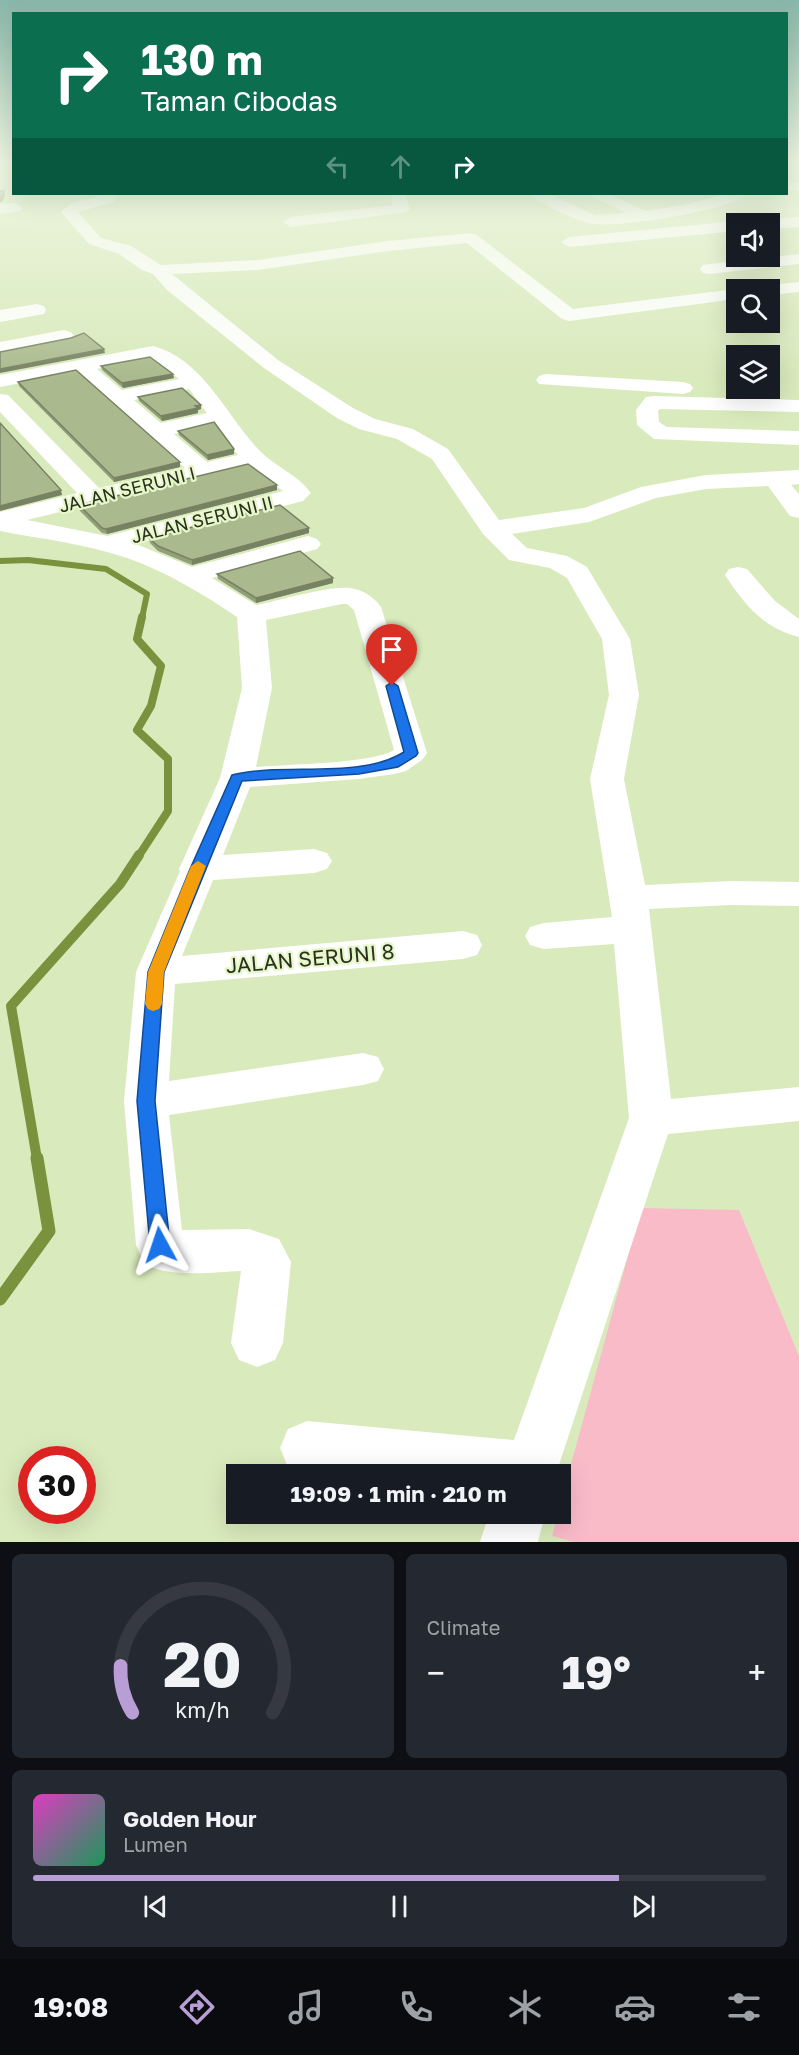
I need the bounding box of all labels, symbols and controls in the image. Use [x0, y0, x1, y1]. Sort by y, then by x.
text: 130 m [141, 34, 263, 84]
icon: right [42, 36, 120, 114]
text: Taman Cibodas [141, 85, 338, 117]
icon: left [321, 150, 354, 183]
icon: ahead [384, 150, 417, 183]
icon: right [447, 150, 480, 183]
map controls [726, 213, 780, 399]
button: sound [726, 213, 780, 267]
button: search [726, 279, 780, 333]
button: layers [726, 345, 780, 399]
street label: JALAN SERUNI I [57, 461, 197, 517]
street label: JALAN SERUNI II [129, 491, 275, 547]
pin [366, 624, 417, 686]
icon: arrive [375, 633, 408, 666]
street label: JALAN SERUNI 8 [225, 938, 395, 978]
position arrow [128, 1213, 192, 1277]
speed limit sign: 30 [18, 1446, 96, 1524]
text: 19:09 · 1 min · 210 m [291, 1480, 506, 1507]
text: Climate [427, 1615, 500, 1639]
text: 20 [163, 1626, 242, 1701]
text: 19° [562, 1645, 631, 1699]
text: − [427, 1653, 445, 1692]
text: + [748, 1653, 766, 1692]
text: km/h [175, 1697, 230, 1723]
text: Golden Hour [123, 1805, 257, 1832]
text: Lumen [123, 1832, 188, 1856]
icon: previous [139, 1890, 172, 1923]
icon: pause [383, 1890, 416, 1923]
icon: next [627, 1890, 660, 1923]
icon: directions [176, 1986, 218, 2028]
icon: music [285, 1986, 327, 2028]
icon: phone [395, 1986, 437, 2028]
icon: climate [504, 1986, 546, 2028]
icon: car [614, 1986, 656, 2028]
icon: filters [723, 1986, 765, 2028]
text: 19:08 [34, 1991, 108, 2023]

